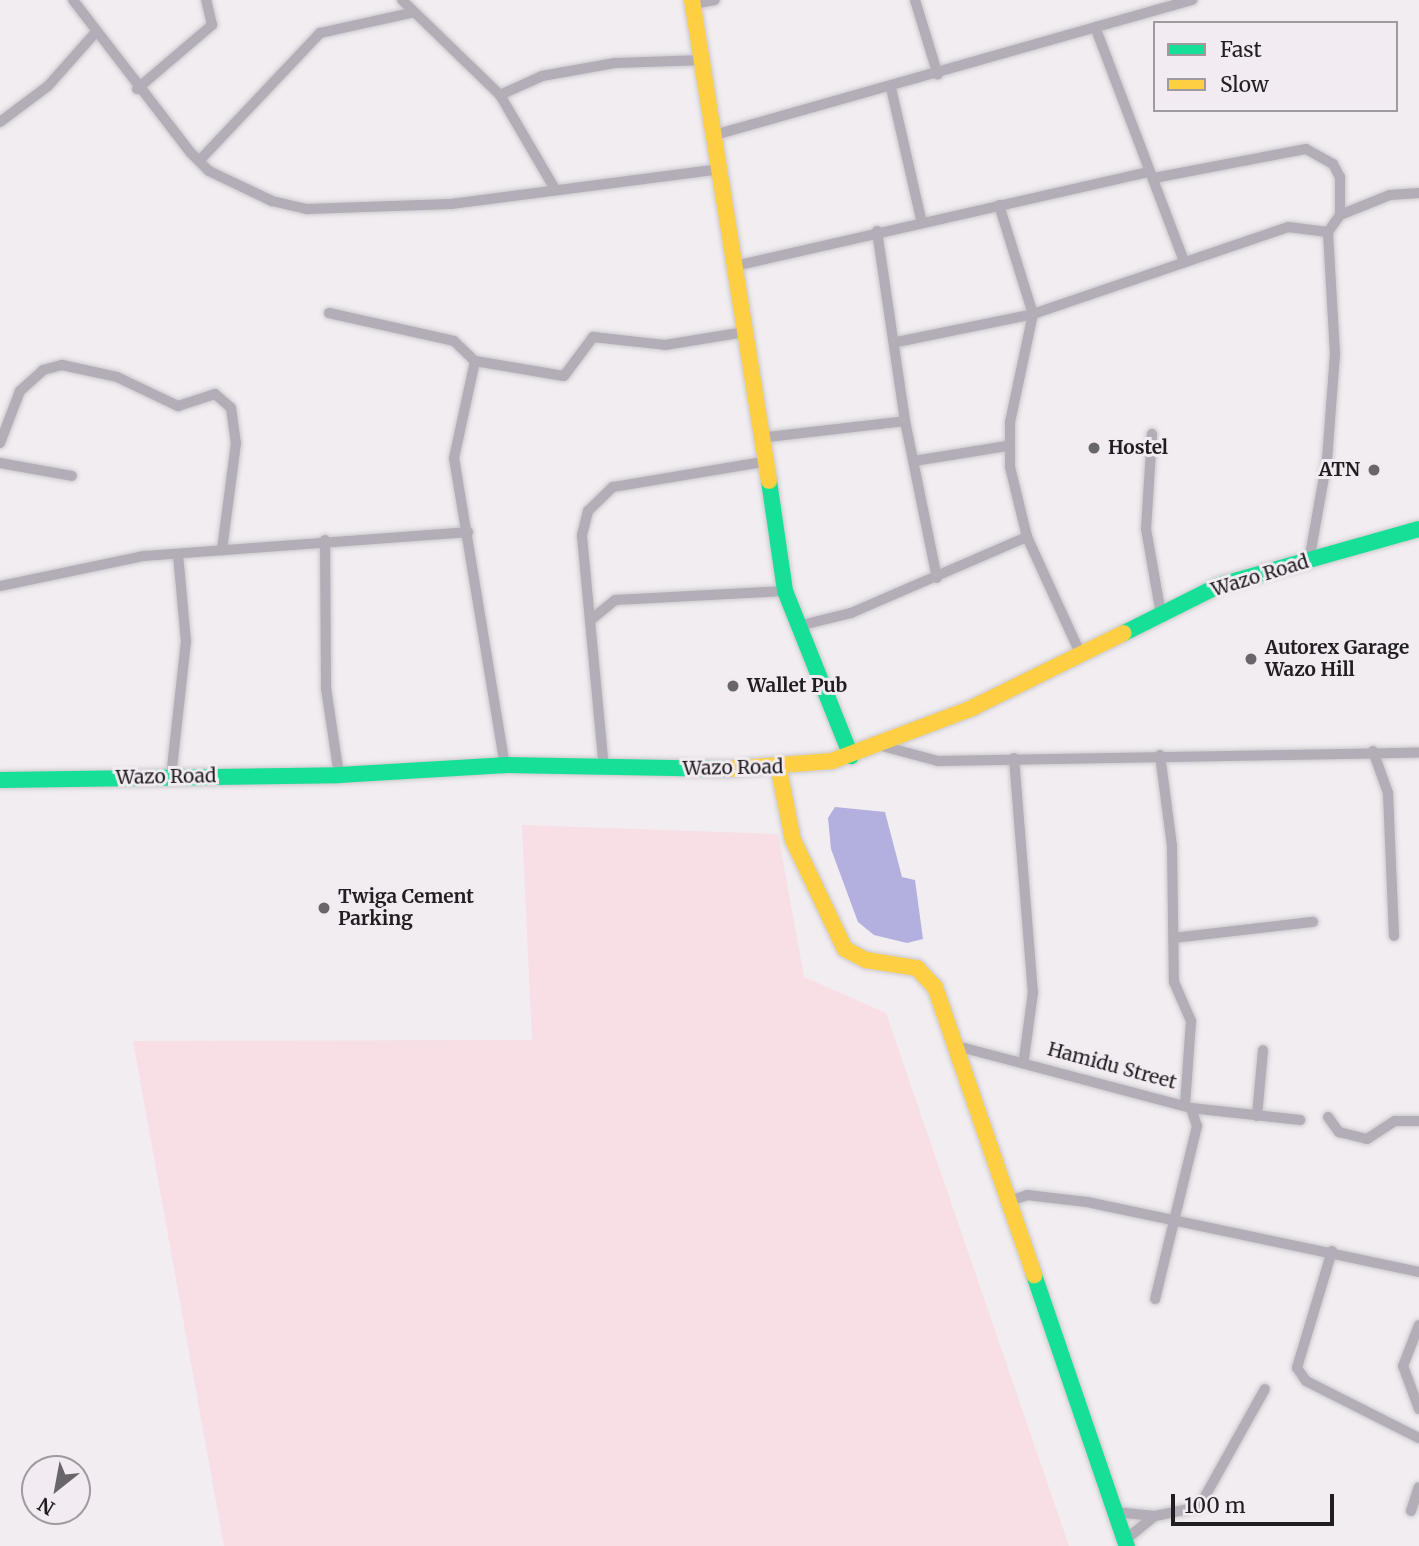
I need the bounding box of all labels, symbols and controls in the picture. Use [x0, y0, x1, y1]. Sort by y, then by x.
legend [1153, 21, 1398, 112]
text: Fast [1220, 36, 1262, 63]
text: Slow [1220, 71, 1269, 98]
place label: Hostel [1108, 437, 1168, 459]
marker: Hostel [1086, 440, 1102, 456]
place label: ATN [1319, 459, 1360, 481]
marker: ATN [1366, 462, 1382, 478]
street label: Wazo Road [1209, 550, 1311, 602]
place label: Autorex Garage Wazo Hill [1265, 637, 1409, 681]
marker: Autorex Garage Wazo Hill [1243, 651, 1259, 667]
place label: Wallet Pub [747, 675, 847, 697]
marker: Wallet Pub [725, 678, 741, 694]
street label: Wazo Road [683, 756, 783, 780]
street label: Wazo Road [116, 765, 216, 789]
place label: Twiga Cement Parking [338, 886, 474, 930]
marker: Twiga Cement Parking [316, 900, 332, 916]
street label: Hamidu Street [1045, 1038, 1179, 1094]
north arrow [21, 1455, 91, 1525]
scale bar [1174, 1480, 1337, 1524]
text: N [34, 1492, 59, 1520]
text: 100 m [1184, 1492, 1246, 1519]

